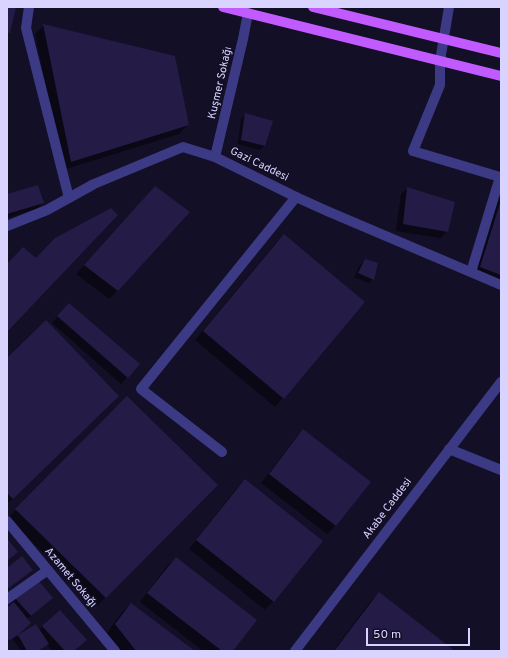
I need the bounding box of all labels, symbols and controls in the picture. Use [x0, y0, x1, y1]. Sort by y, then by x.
street label: Kuşmer Sokağı [206, 45, 236, 121]
street label: Gazi Caddesi [228, 145, 290, 185]
street label: Akabe Caddesi [361, 476, 415, 542]
street label: Azamet Sokağı [41, 545, 99, 611]
scale bar [368, 620, 472, 646]
text: 50 m [373, 627, 401, 643]

